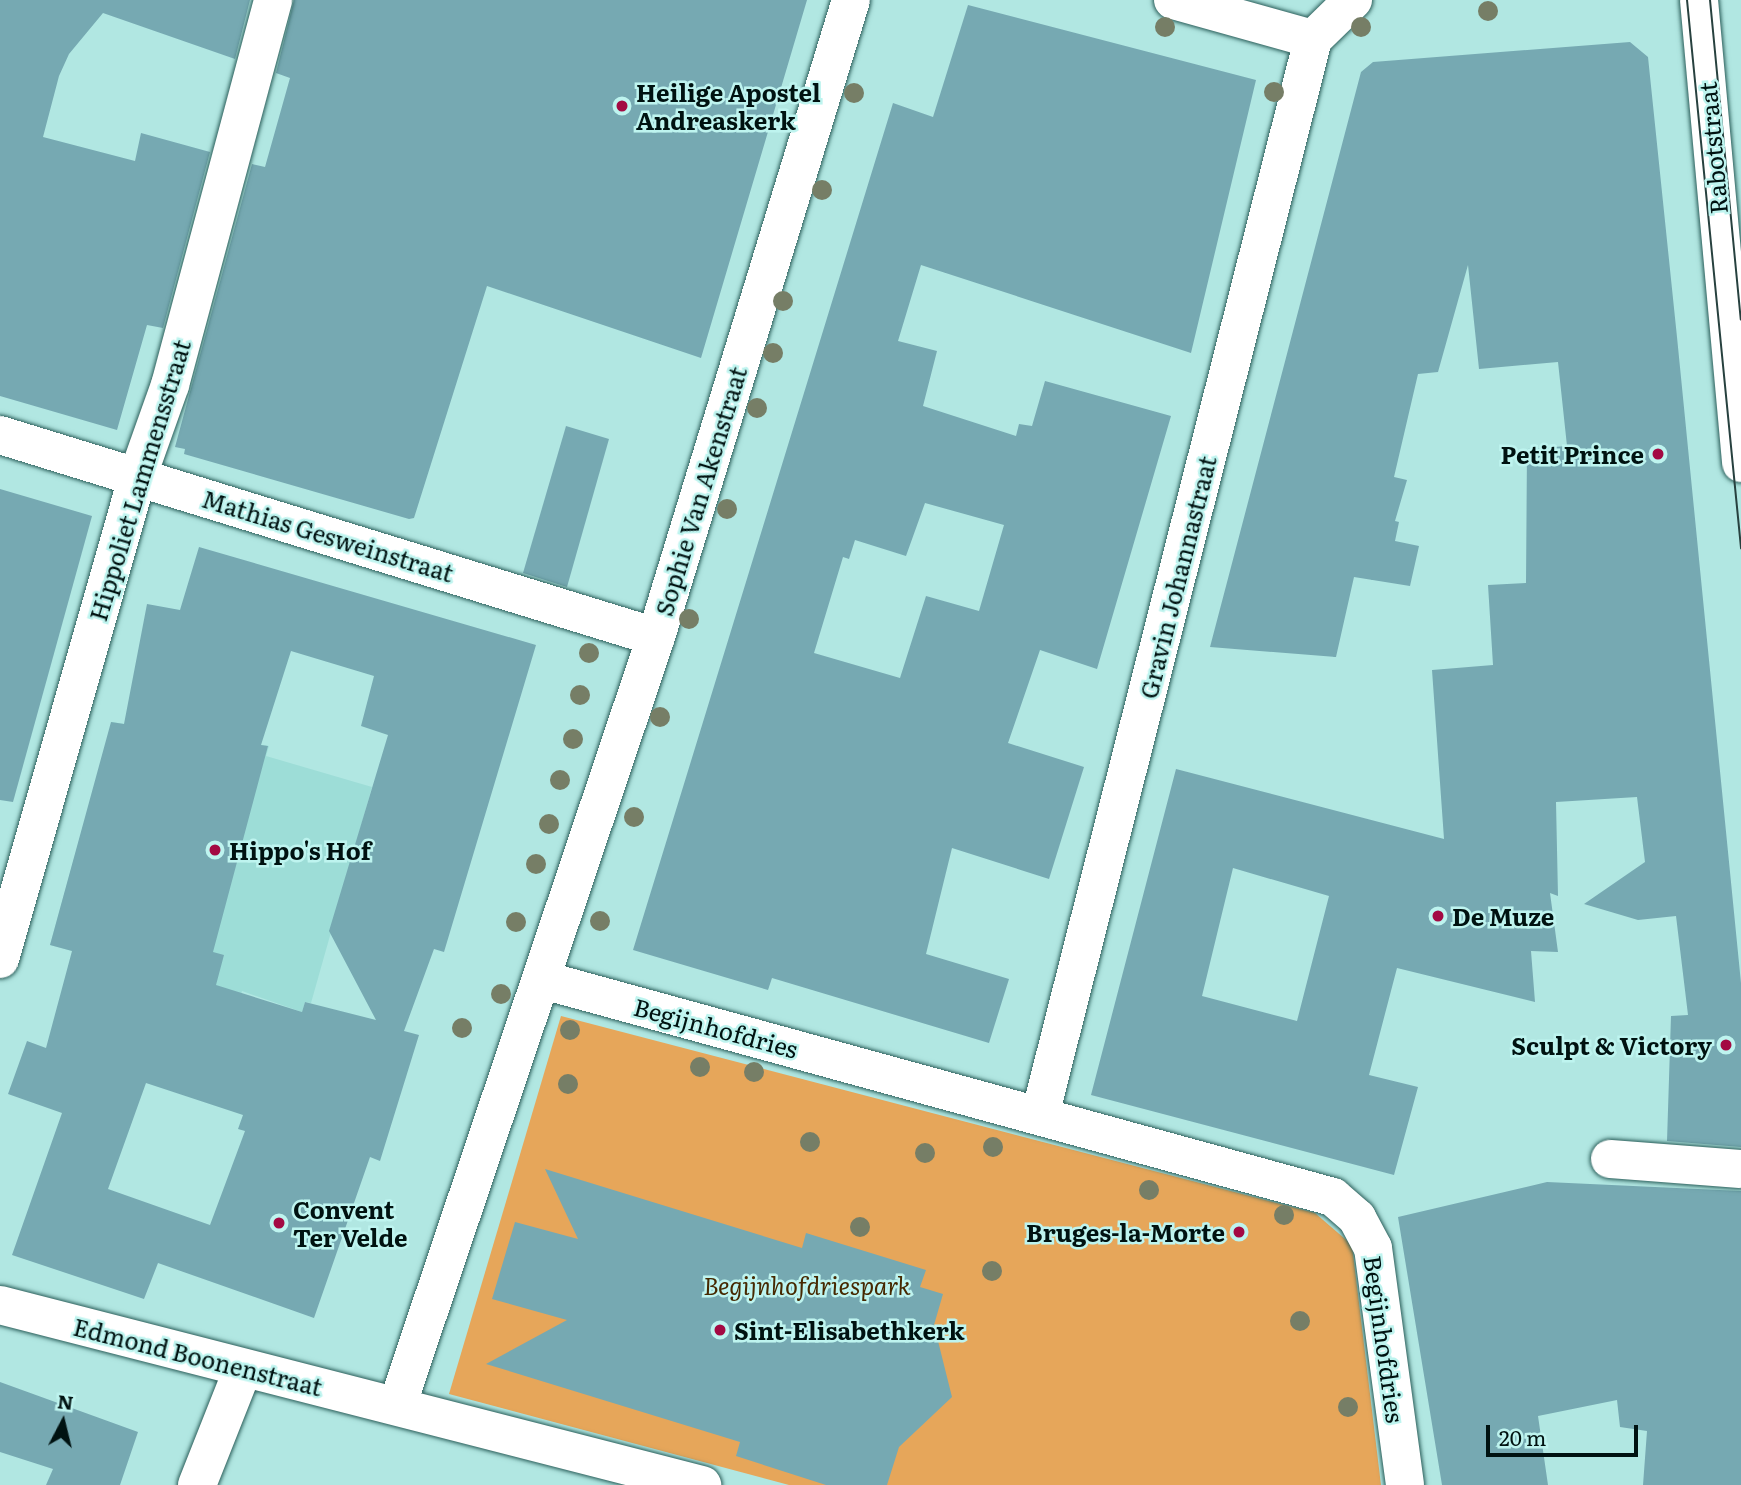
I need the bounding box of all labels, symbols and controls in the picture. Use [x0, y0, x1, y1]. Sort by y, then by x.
place label: Heilige Apostel Andreaskerk [636, 78, 821, 134]
street label: Rabotstraat [1692, 81, 1732, 215]
marker: Heilige Apostel Andreaskerk [614, 98, 630, 114]
street label: Hippoliet Lammensstraat [82, 336, 196, 624]
street label: Sophie Van Akenstraat [648, 363, 752, 619]
place label: Petit Prince [1501, 440, 1644, 468]
marker: Petit Prince [1650, 446, 1666, 462]
street label: Gravin Johannastraat [1133, 453, 1221, 701]
street label: Mathias Gesweinstraat [199, 483, 457, 587]
place label: Hippo's Hof [229, 836, 371, 864]
marker: Hippo's Hof [207, 842, 223, 858]
place label: De Muze [1452, 902, 1554, 930]
marker: De Muze [1430, 908, 1446, 924]
street label: Begijnhofdries [631, 991, 801, 1063]
place label: Sculpt & Victory [1511, 1031, 1712, 1059]
marker: Sculpt & Victory [1718, 1037, 1734, 1053]
place label: Convent Ter Velde [293, 1195, 408, 1251]
marker: Convent Ter Velde [271, 1215, 287, 1231]
place label: Bruges-la-Morte [1026, 1218, 1225, 1246]
marker: Bruges-la-Morte [1231, 1224, 1247, 1240]
street label: Begijnhofdries [1359, 1253, 1411, 1425]
park label: Begijnhofdriespark [703, 1271, 911, 1299]
street label: Edmond Boonenstraat [71, 1311, 325, 1401]
place label: Sint-Elisabethkerk [734, 1316, 965, 1344]
marker: Sint-Elisabethkerk [712, 1322, 728, 1338]
text: N [56, 1386, 75, 1416]
north arrow [28, 1387, 98, 1457]
scale bar [1489, 1412, 1641, 1456]
text: 20 m [1499, 1421, 1546, 1452]

